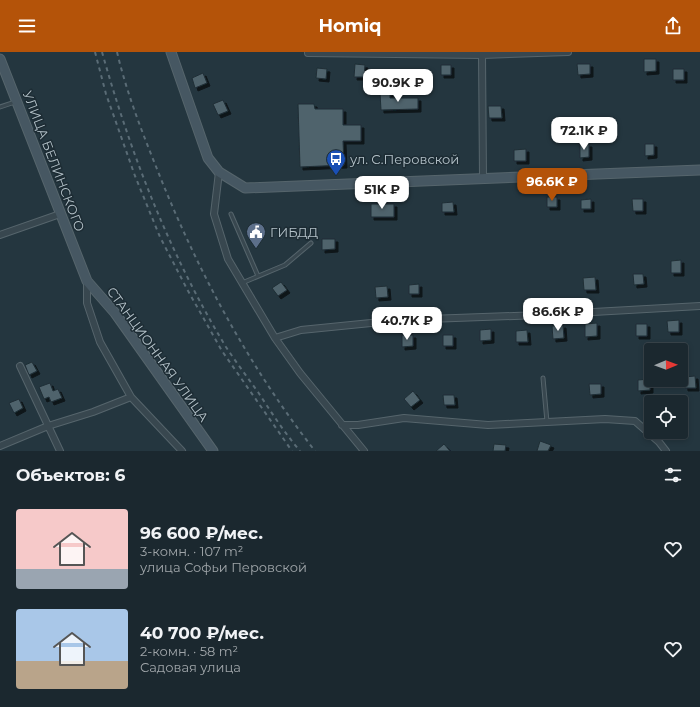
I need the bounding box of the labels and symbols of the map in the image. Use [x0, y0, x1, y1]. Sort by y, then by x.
pin: 90.9K ₽ [361, 69, 435, 103]
street label: УЛИЦА БЕЛИНСКОГО [20, 88, 88, 234]
pin: 72.1K ₽ [547, 117, 621, 151]
bus stop icon: ул. С.Перовской [325, 148, 347, 176]
place label: ул. С.Перовской [349, 151, 459, 167]
pin: 96.6K ₽ [515, 168, 589, 202]
pin: 51K ₽ [354, 176, 410, 210]
public building icon: ГИБДД [245, 221, 267, 249]
place label: ГИБДД [270, 224, 318, 240]
street label: СТАНЦИОННАЯ УЛИЦА [104, 284, 212, 425]
pin: 86.6K ₽ [521, 298, 595, 332]
pin: 40.7K ₽ [370, 307, 444, 341]
north arrow [644, 343, 688, 387]

